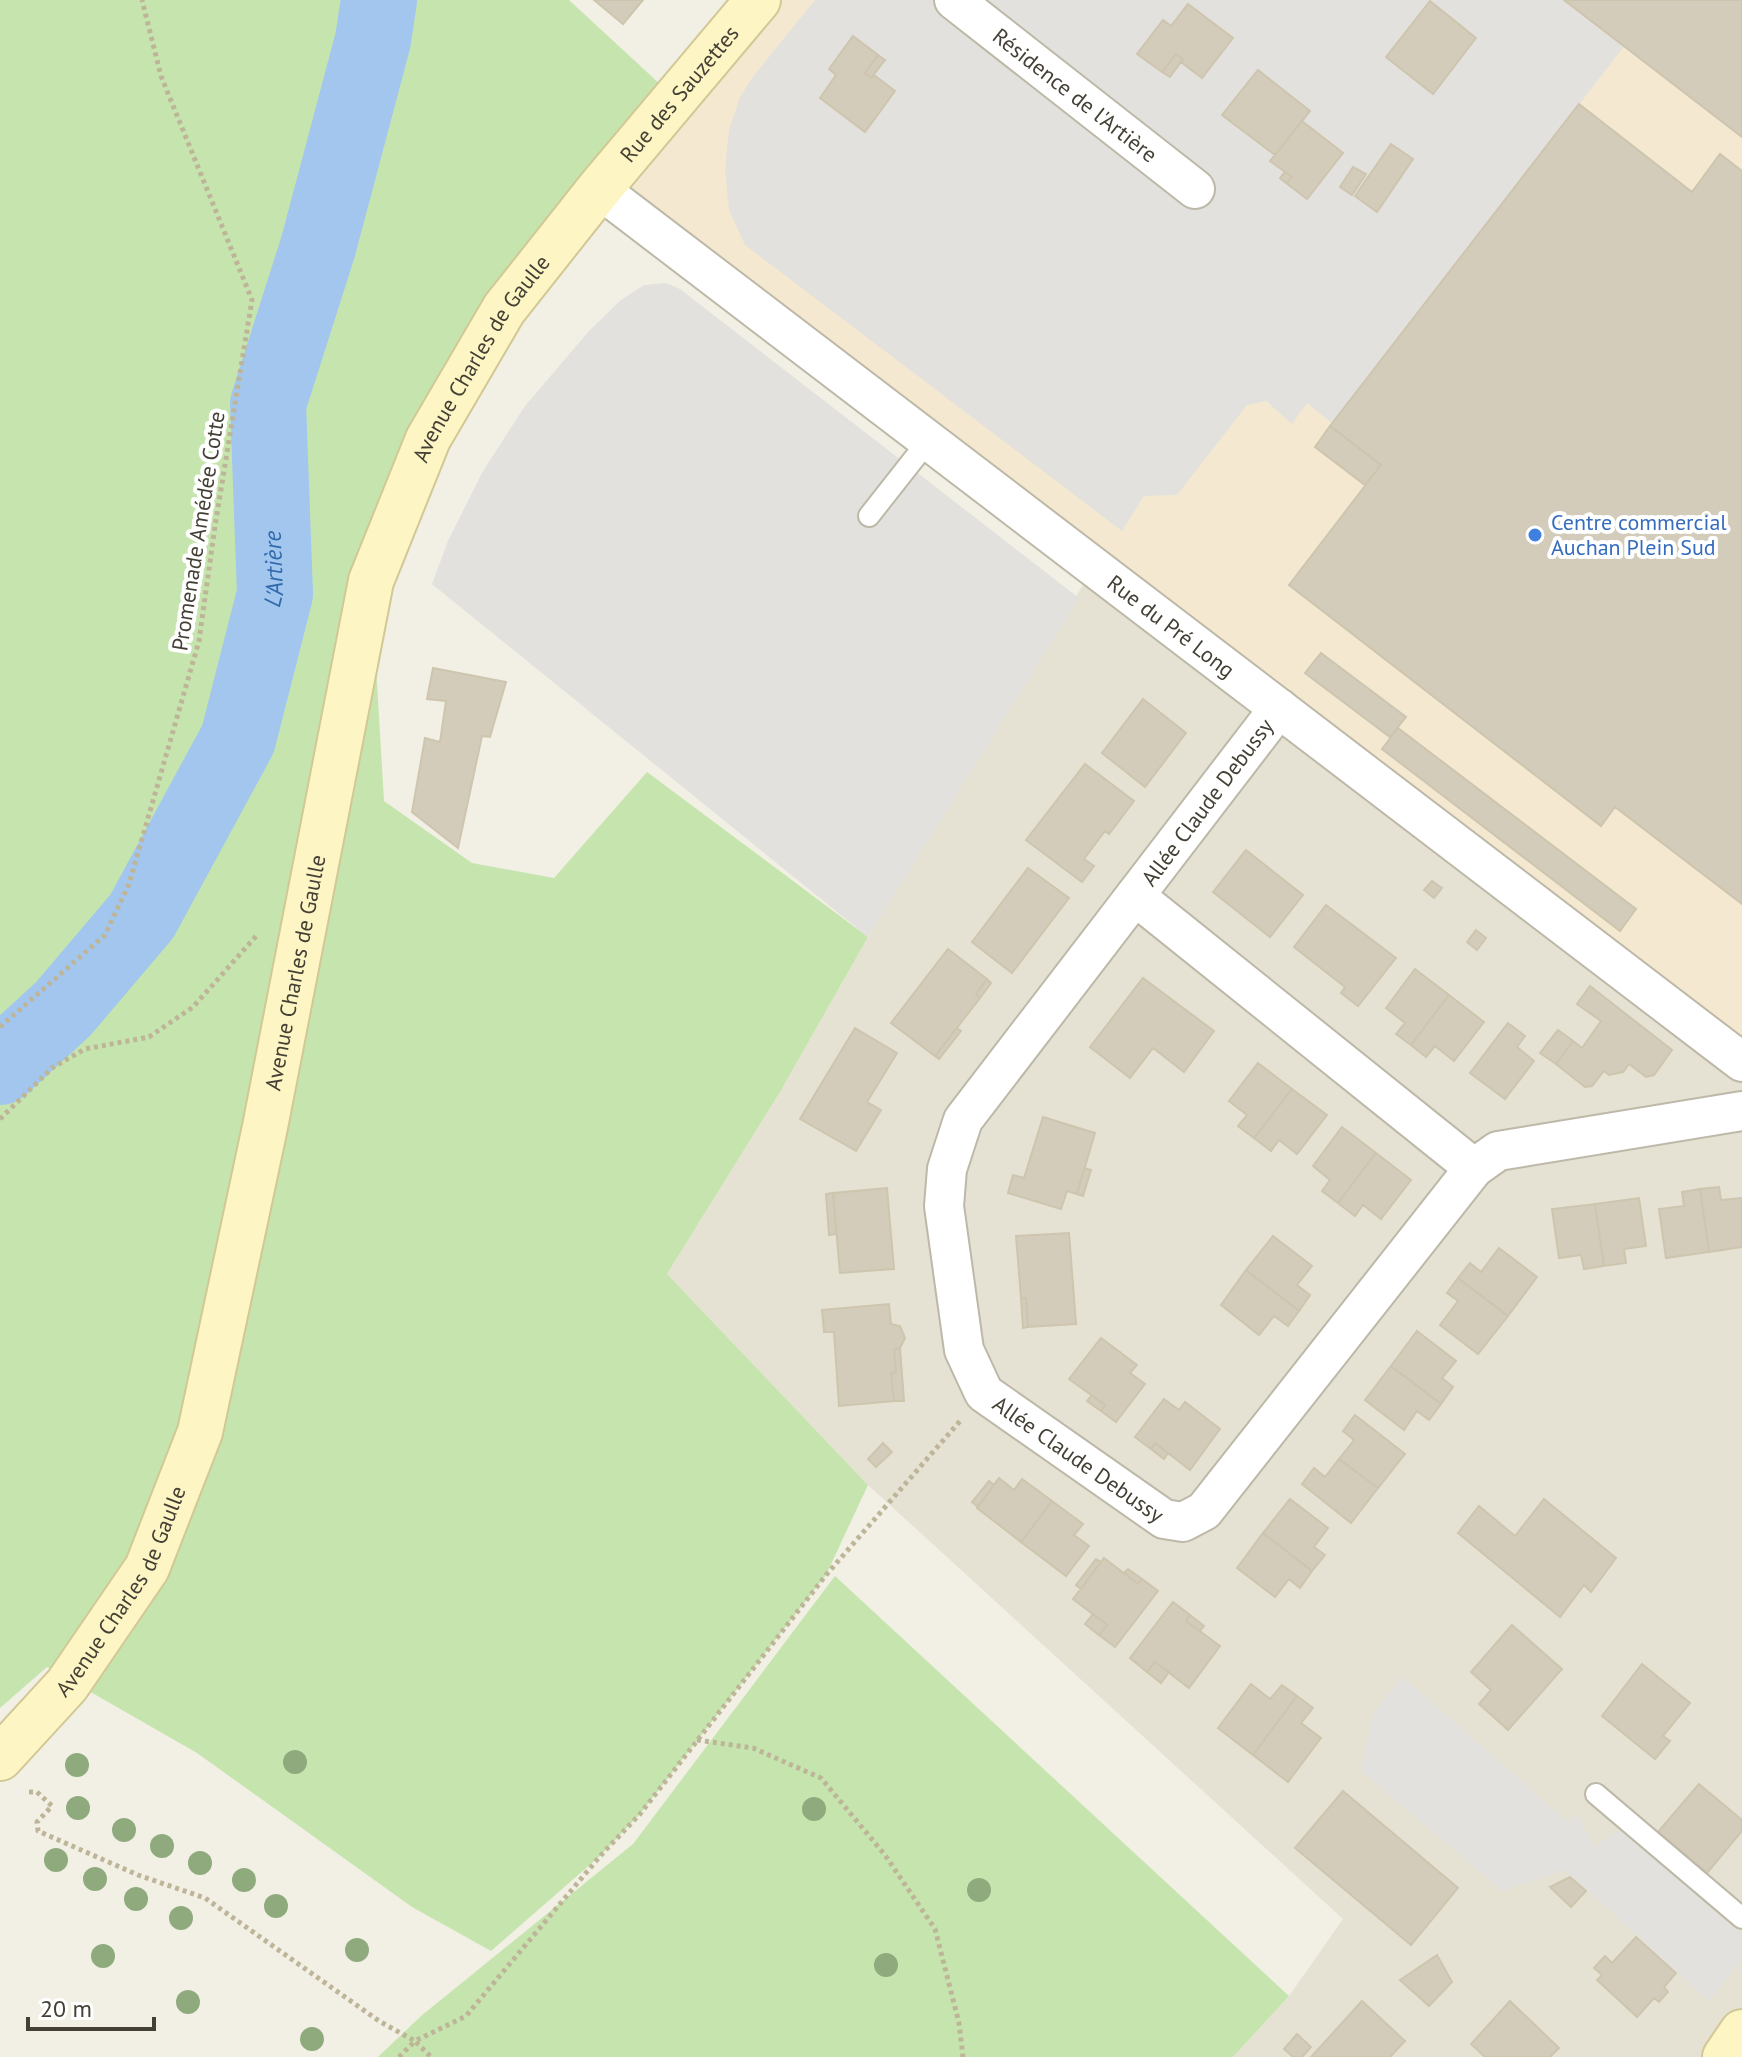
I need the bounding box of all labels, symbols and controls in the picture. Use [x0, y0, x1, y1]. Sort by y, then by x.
street label: Rue des Sauzettes [614, 20, 745, 168]
street label: Résidence de l'Artière [987, 22, 1163, 168]
street label: Avenue Charles de Gaulle [406, 249, 556, 466]
street label: Promenade Amédée Cotte [165, 409, 231, 653]
place label: Centre commercial Auchan Plein Sud [1551, 508, 1727, 561]
marker: Centre commercial Auchan Plein Sud [1526, 526, 1544, 544]
water label: L'Artière [256, 530, 290, 610]
street label: Rue du Pré Long [1102, 568, 1241, 684]
street label: Allée Claude Debussy [1135, 712, 1280, 891]
street label: Avenue Charles de Gaulle [258, 852, 332, 1093]
street label: Allée Claude Debussy [987, 1390, 1170, 1529]
street label: Avenue Charles de Gaulle [49, 1482, 192, 1703]
scale bar [28, 1981, 154, 2031]
text: 20 m [40, 1993, 92, 2024]

